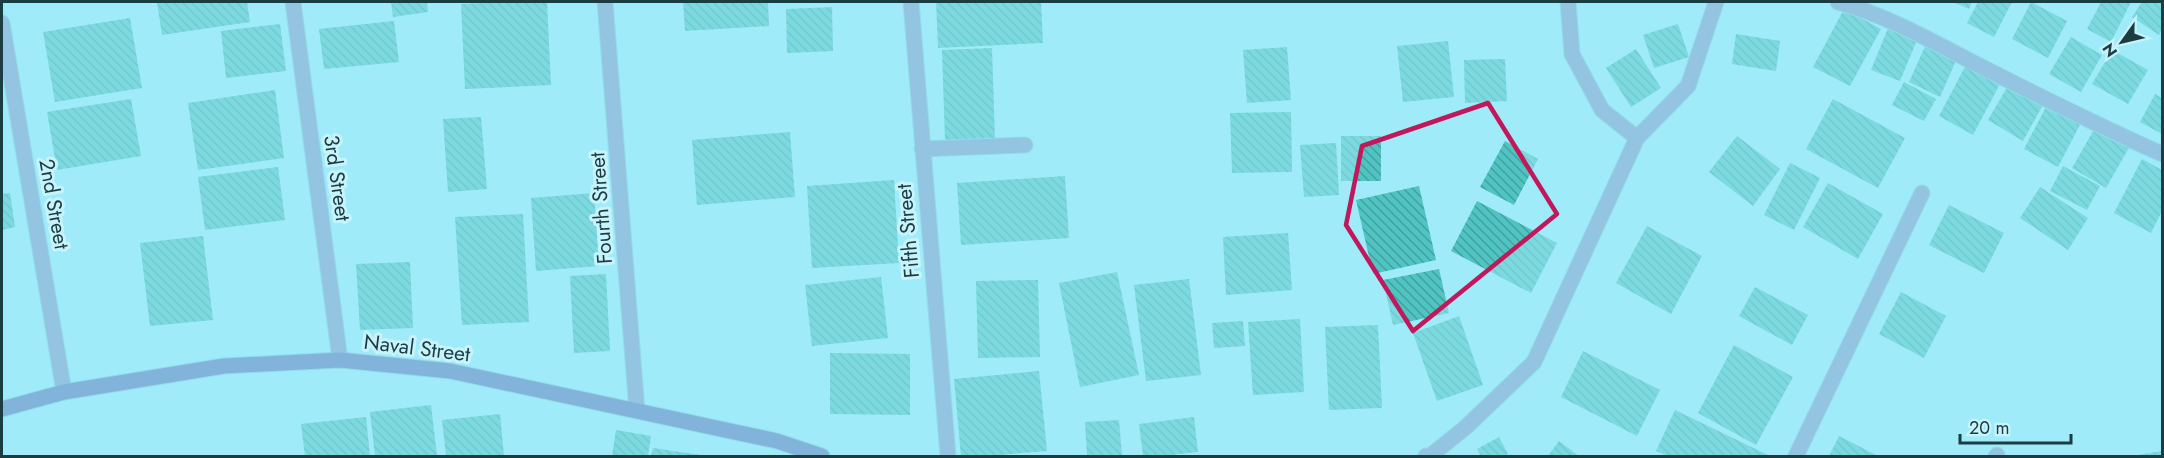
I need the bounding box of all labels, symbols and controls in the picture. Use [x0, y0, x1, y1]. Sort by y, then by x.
north arrow [2092, 12, 2152, 72]
text: N [2097, 38, 2123, 62]
street label: 3rd Street [316, 133, 358, 223]
street label: Fourth Street [582, 151, 620, 265]
street label: 2nd Street [31, 156, 77, 252]
street label: Fifth Street [889, 183, 927, 279]
street label: Naval Street [362, 327, 472, 369]
scale bar [1960, 407, 2071, 445]
text: 20 m [1969, 415, 2009, 441]

